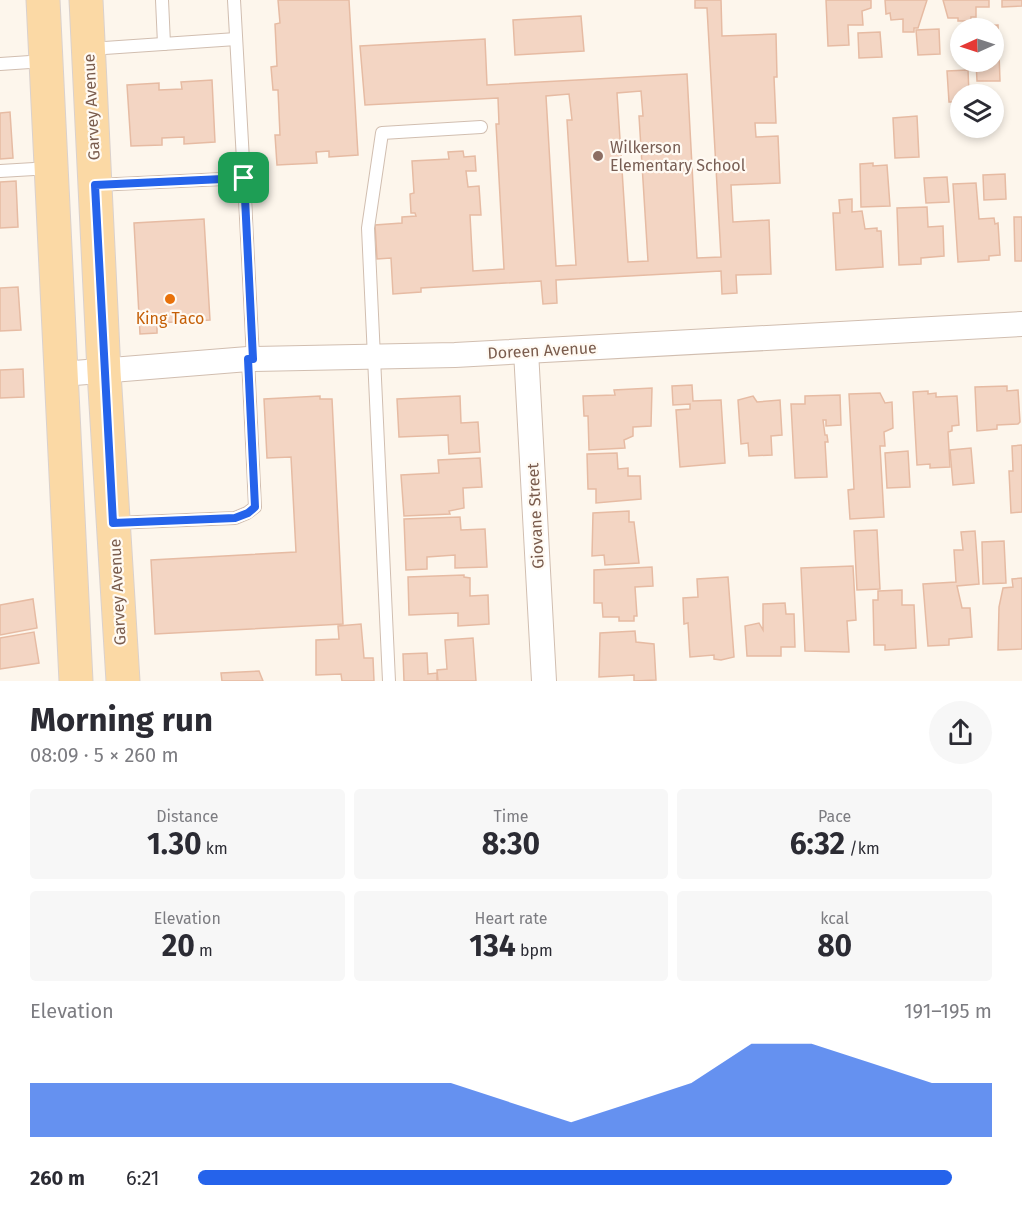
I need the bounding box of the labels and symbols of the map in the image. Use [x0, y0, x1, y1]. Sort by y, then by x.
north arrow [950, 18, 1004, 72]
street label: Garvey Avenue [79, 53, 104, 161]
place label: Wilkerson Elementary School [610, 138, 746, 175]
marker: Wilkerson Elementary School [591, 149, 605, 163]
pin [218, 152, 269, 203]
marker: King Taco [163, 292, 177, 306]
place label: King Taco [136, 309, 204, 328]
street label: Doreen Avenue [487, 338, 597, 363]
street label: Giovane Street [523, 462, 548, 569]
street label: Garvey Avenue [105, 538, 130, 646]

